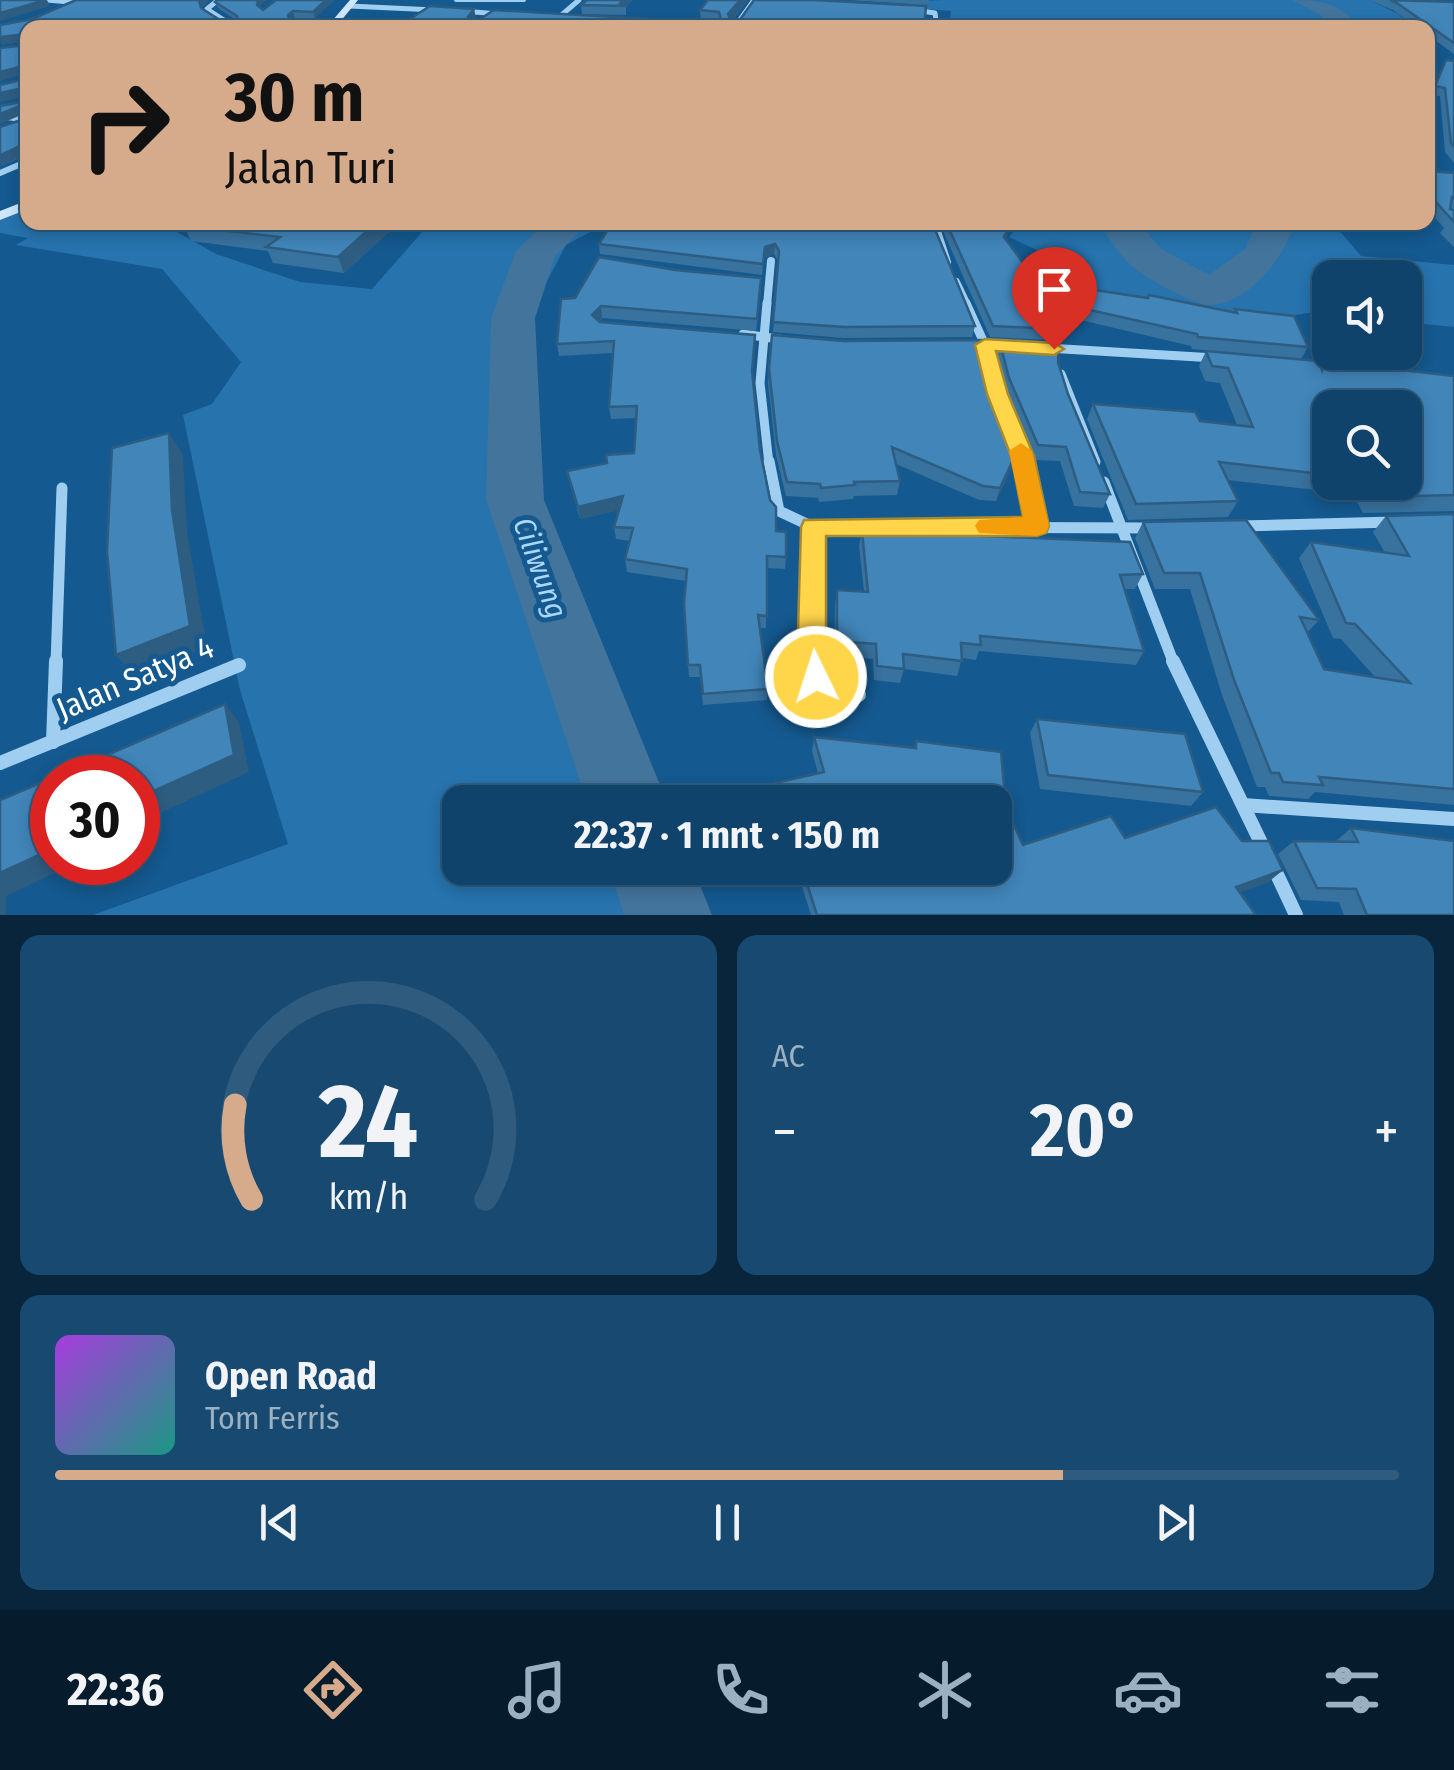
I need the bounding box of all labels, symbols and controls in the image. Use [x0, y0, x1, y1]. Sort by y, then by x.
text: 30 m [225, 56, 364, 140]
icon: right [60, 60, 190, 190]
text: Jalan Turi [225, 141, 397, 195]
pin [1012, 247, 1097, 350]
map controls [1312, 260, 1422, 500]
button: sound [1312, 260, 1422, 370]
icon: arrive [1027, 262, 1082, 317]
button: search [1312, 390, 1422, 500]
water label: Ciliwung [505, 513, 575, 623]
position arrow [764, 625, 868, 729]
street label: Jalan Satya 4 [51, 628, 219, 728]
speed limit sign: 30 [30, 755, 160, 885]
text: 22:37 · 1 mnt · 150 m [574, 812, 880, 858]
text: AC [772, 1037, 805, 1075]
text: 24 [318, 1060, 418, 1185]
text: 20° [1030, 1086, 1141, 1176]
text: − [772, 1099, 797, 1165]
text: + [1374, 1099, 1399, 1165]
text: km/h [329, 1176, 408, 1218]
text: Open Road [205, 1353, 377, 1399]
text: Tom Ferris [205, 1399, 340, 1437]
icon: previous [252, 1495, 307, 1550]
icon: pause [700, 1495, 755, 1550]
icon: next [1148, 1495, 1203, 1550]
icon: directions [298, 1655, 368, 1725]
icon: music [502, 1655, 572, 1725]
icon: phone [706, 1655, 776, 1725]
icon: climate [910, 1655, 980, 1725]
icon: car [1113, 1655, 1183, 1725]
icon: filters [1317, 1655, 1387, 1725]
text: 22:36 [67, 1663, 164, 1717]

